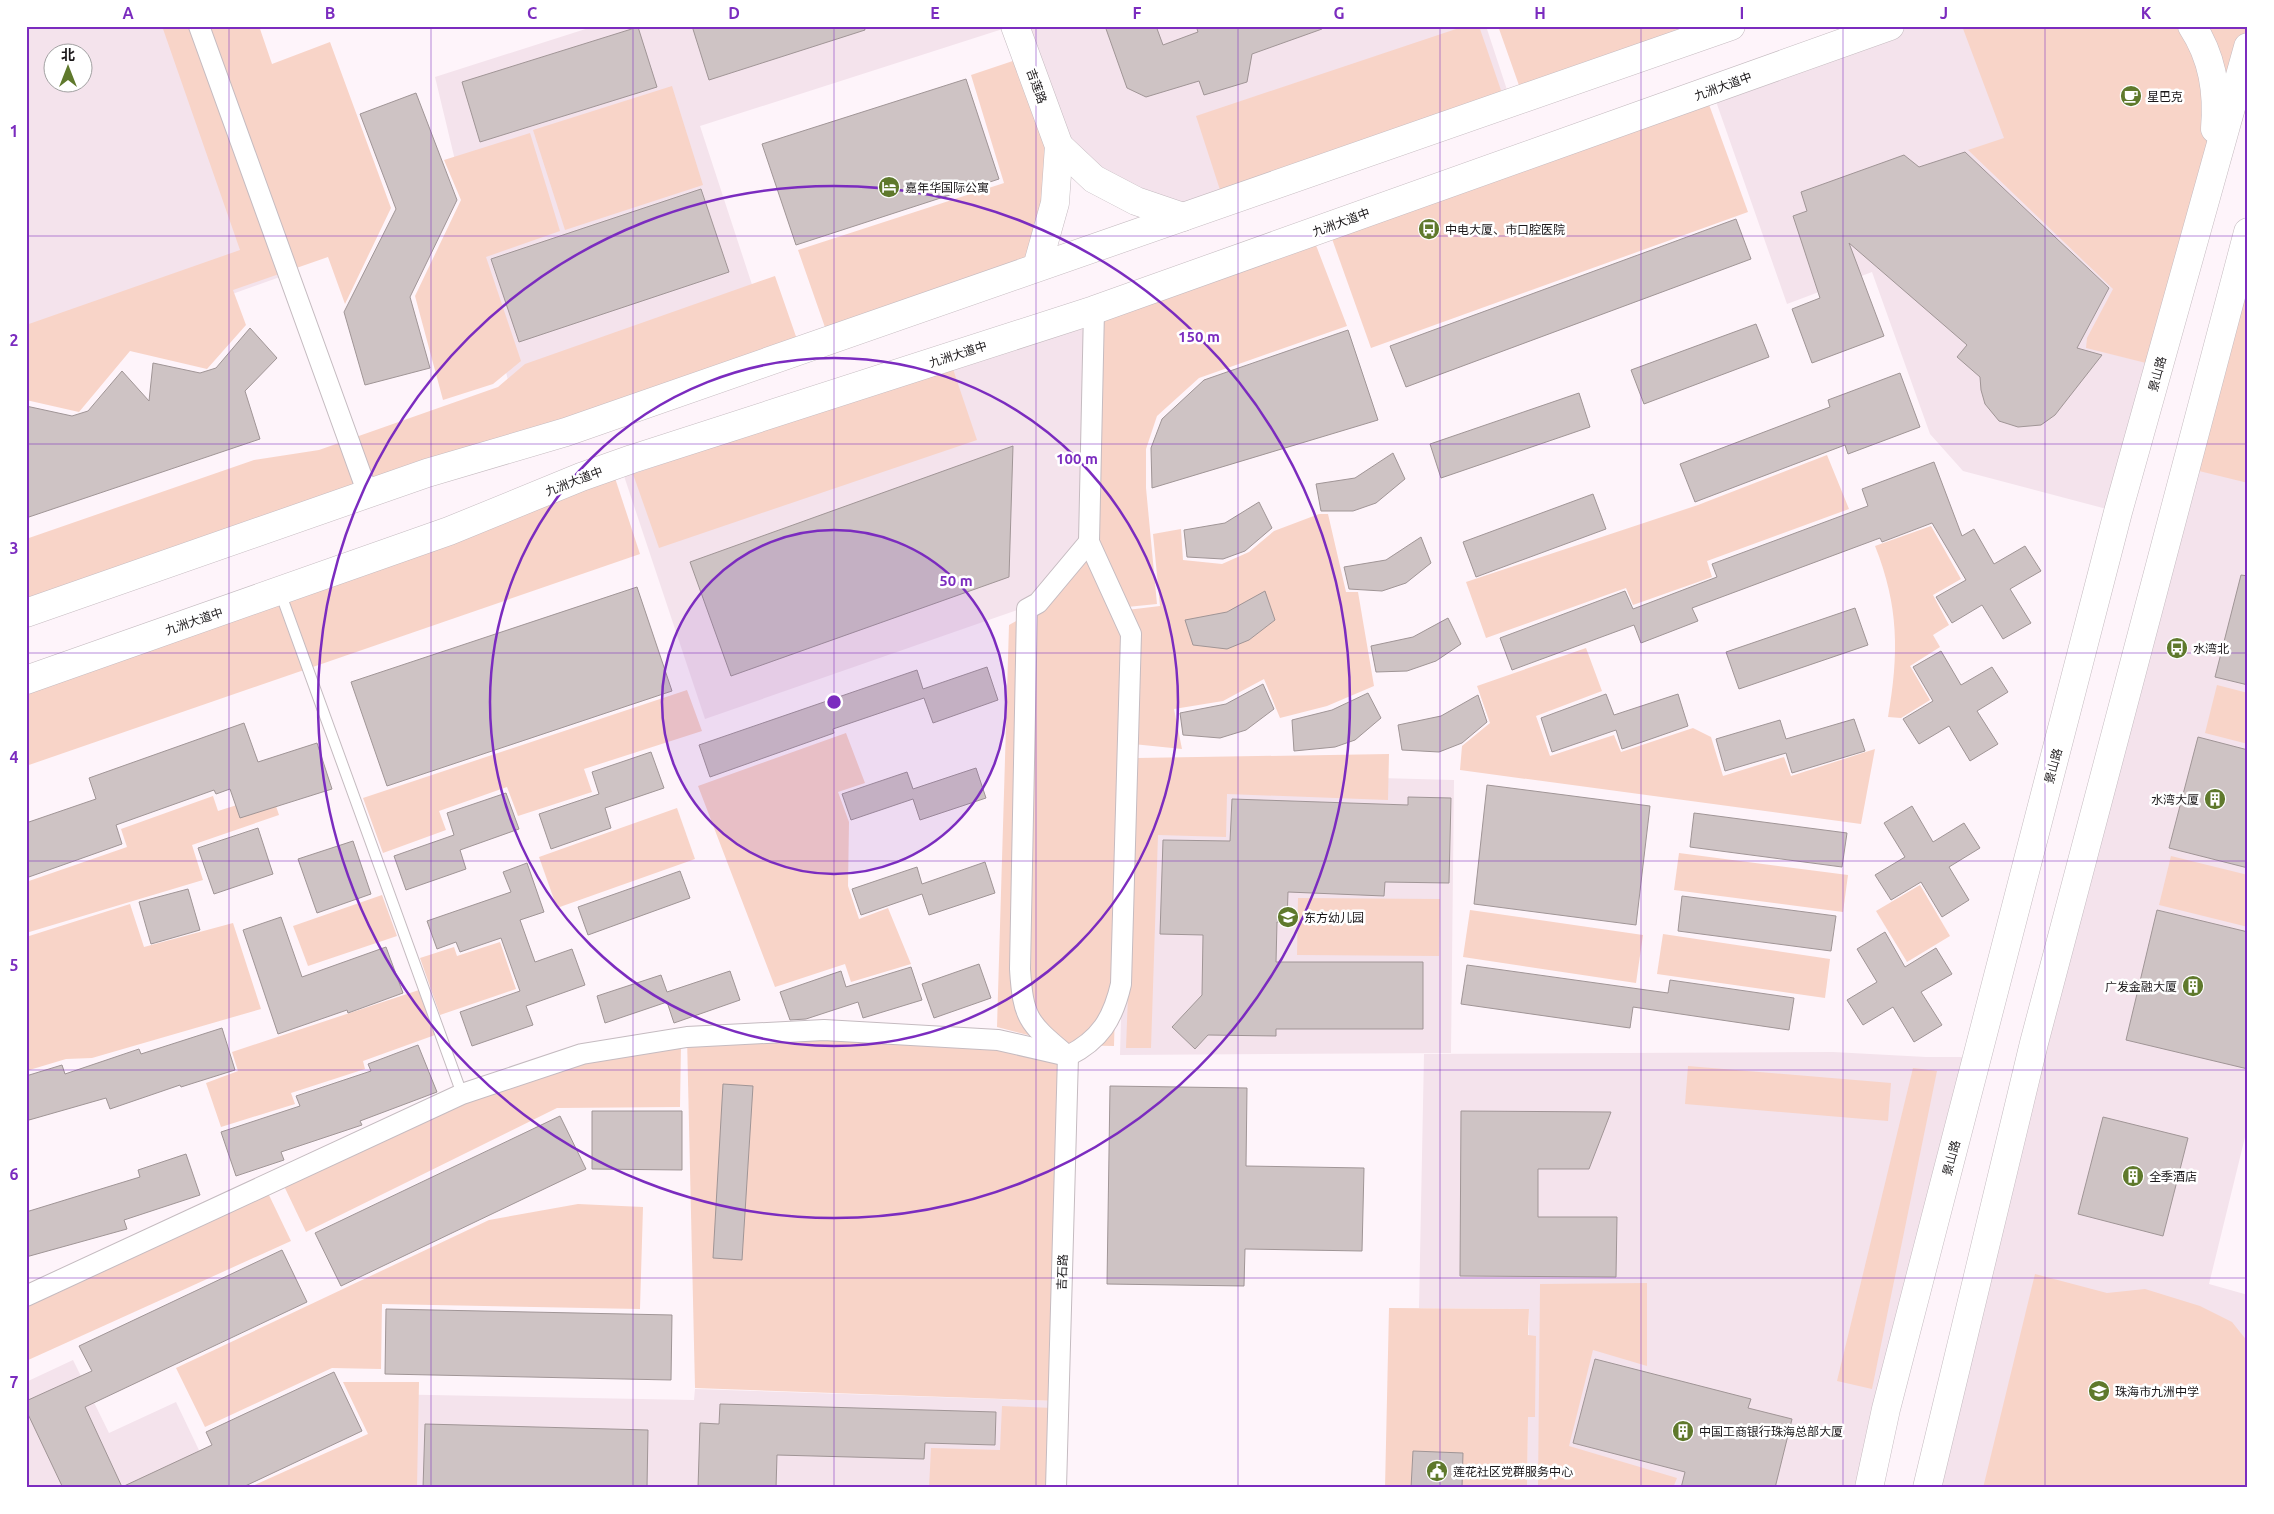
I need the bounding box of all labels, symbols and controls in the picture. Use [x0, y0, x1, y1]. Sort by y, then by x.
text: A [122, 4, 134, 22]
text: B [325, 4, 335, 22]
text: C [527, 4, 537, 22]
text: D [728, 4, 740, 22]
text: E [930, 4, 940, 22]
text: F [1133, 4, 1142, 22]
text: G [1333, 4, 1345, 22]
text: H [1534, 4, 1546, 22]
text: I [1740, 4, 1744, 22]
text: J [1940, 4, 1948, 22]
text: K [2141, 4, 2152, 22]
north arrow [42, 42, 92, 92]
text: 北 [61, 47, 75, 63]
street label: 吉莲路 [1025, 67, 1049, 105]
street label: 九洲大道中 [1693, 70, 1753, 102]
cafe icon: 星巴克 [2119, 84, 2143, 108]
place label: 星巴克 [2147, 90, 2183, 103]
text: 1 [9, 122, 19, 140]
hotel icon: 嘉年华国际公寓 [877, 175, 901, 199]
place label: 嘉年华国际公寓 [905, 181, 989, 194]
street label: 九洲大道中 [1311, 206, 1371, 238]
bus stop icon: 中电大厦、市口腔医院 [1417, 217, 1441, 241]
place label: 中电大厦、市口腔医院 [1445, 223, 1565, 236]
text: 150 m [1178, 328, 1220, 345]
text: 2 [9, 331, 19, 349]
street label: 九洲大道中 [927, 339, 989, 369]
street label: 景山路 [2146, 355, 2168, 393]
text: 100 m [1056, 450, 1098, 467]
street label: 九洲大道中 [544, 464, 604, 498]
text: 3 [9, 539, 19, 557]
text: 50 m [939, 572, 973, 589]
street label: 九洲大道中 [164, 605, 224, 637]
bus stop icon: 水湾北 [2165, 636, 2189, 660]
place label: 水湾北 [2193, 642, 2229, 655]
centre of rings [825, 693, 843, 711]
street label: 景山路 [2042, 747, 2064, 785]
text: 4 [9, 748, 19, 766]
building icon: 水湾大厦 [2203, 787, 2227, 811]
place label: 水湾大厦 [2151, 793, 2199, 806]
school or university icon: 东方幼儿园 [1276, 905, 1300, 929]
place label: 东方幼儿园 [1304, 911, 1364, 924]
text: 5 [9, 956, 19, 974]
building icon: 广发金融大厦 [2181, 974, 2205, 998]
place label: 广发金融大厦 [2105, 980, 2177, 993]
street label: 景山路 [1940, 1139, 1962, 1177]
building icon: 全季酒店 [2121, 1164, 2145, 1188]
text: 6 [9, 1165, 19, 1183]
place label: 全季酒店 [2149, 1170, 2197, 1183]
street label: 吉石路 [1055, 1254, 1069, 1290]
text: 7 [9, 1373, 19, 1391]
school or university icon: 珠海市九洲中学 [2087, 1379, 2111, 1403]
place label: 珠海市九洲中学 [2115, 1385, 2199, 1398]
building icon: 中国工商银行珠海总部大厦 [1671, 1419, 1695, 1443]
place label: 中国工商银行珠海总部大厦 [1699, 1425, 1843, 1438]
public building icon: 莲花社区党群服务中心 [1425, 1459, 1449, 1483]
place label: 莲花社区党群服务中心 [1453, 1465, 1573, 1478]

